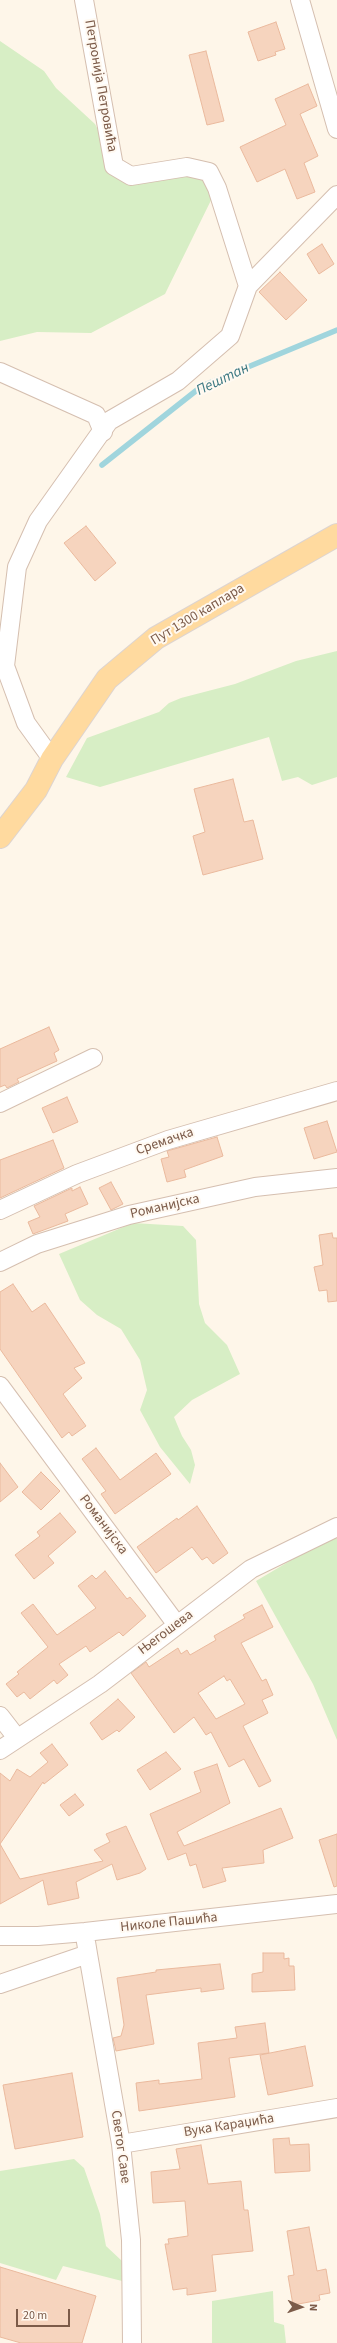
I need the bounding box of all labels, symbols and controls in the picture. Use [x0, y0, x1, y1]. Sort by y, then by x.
street label: Петронија Петровића [80, 19, 120, 153]
water label: Пештан [194, 360, 252, 400]
street label: Пут 1300 каплара [148, 580, 248, 650]
street label: Сремачка [134, 1124, 196, 1160]
street label: Романијска [129, 1191, 201, 1223]
street label: Романијска [75, 1492, 131, 1558]
street label: Његошева [135, 1607, 197, 1659]
street label: Николе Пашића [120, 1910, 218, 1936]
street label: Светог Саве [107, 2109, 133, 2185]
street label: Вука Караџића [183, 2111, 275, 2141]
north arrow [281, 2287, 321, 2327]
scale bar [18, 2301, 72, 2327]
text: N [306, 2304, 321, 2311]
text: 20 m [23, 2307, 47, 2324]

